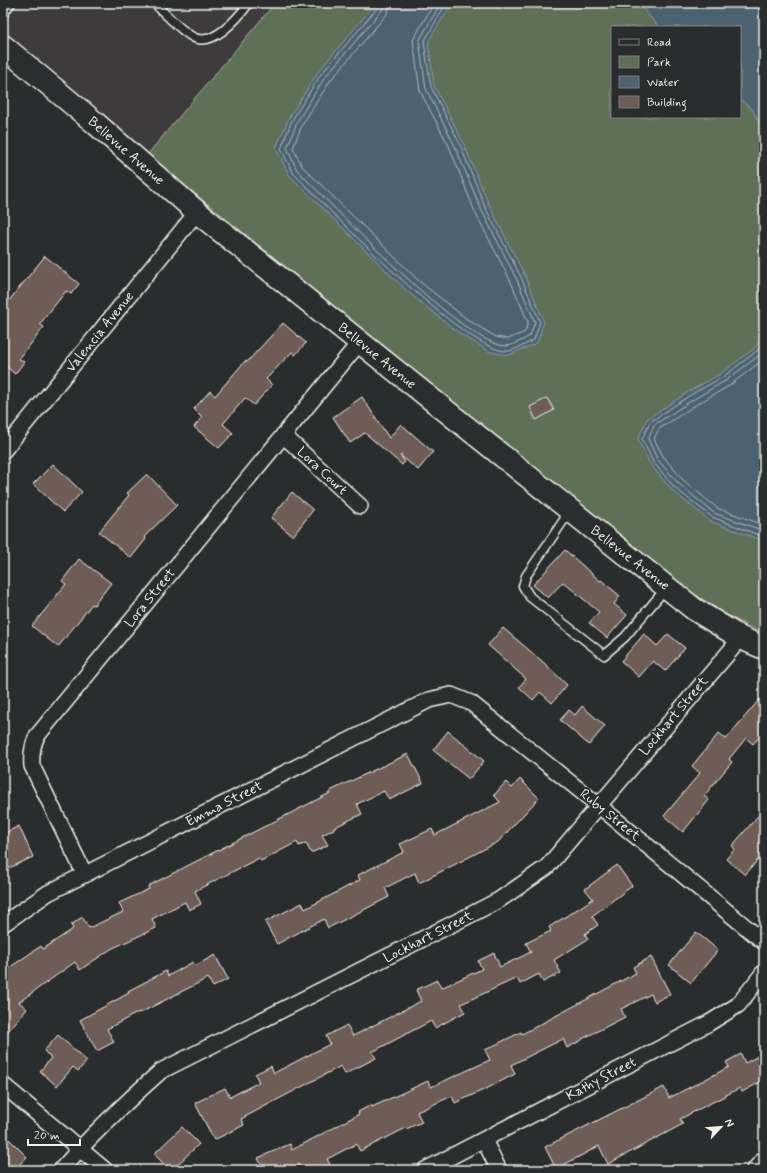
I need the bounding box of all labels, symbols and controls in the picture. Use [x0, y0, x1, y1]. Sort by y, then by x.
legend [611, 26, 741, 118]
text: Road [647, 35, 671, 51]
text: Park [647, 55, 671, 71]
text: Water [647, 75, 679, 91]
text: Building [647, 95, 687, 112]
street label: Bellevue Avenue [84, 113, 168, 189]
street label: Valencia Avenue [62, 288, 138, 376]
street label: Bellevue Avenue [334, 319, 420, 393]
street label: Lora Court [293, 443, 351, 499]
street label: Bellevue Avenue [587, 521, 673, 595]
street label: Lora Street [121, 564, 180, 631]
street label: Lockhart Street [636, 672, 713, 759]
street label: Emma Street [183, 777, 266, 831]
street label: Ruby Street [576, 785, 645, 846]
street label: Lockhart Street [380, 906, 476, 967]
street label: Kathy Street [563, 1053, 639, 1105]
north arrow [701, 1107, 741, 1147]
text: N [721, 1117, 737, 1129]
scale bar [28, 1121, 80, 1147]
text: 20 m [34, 1128, 60, 1144]

